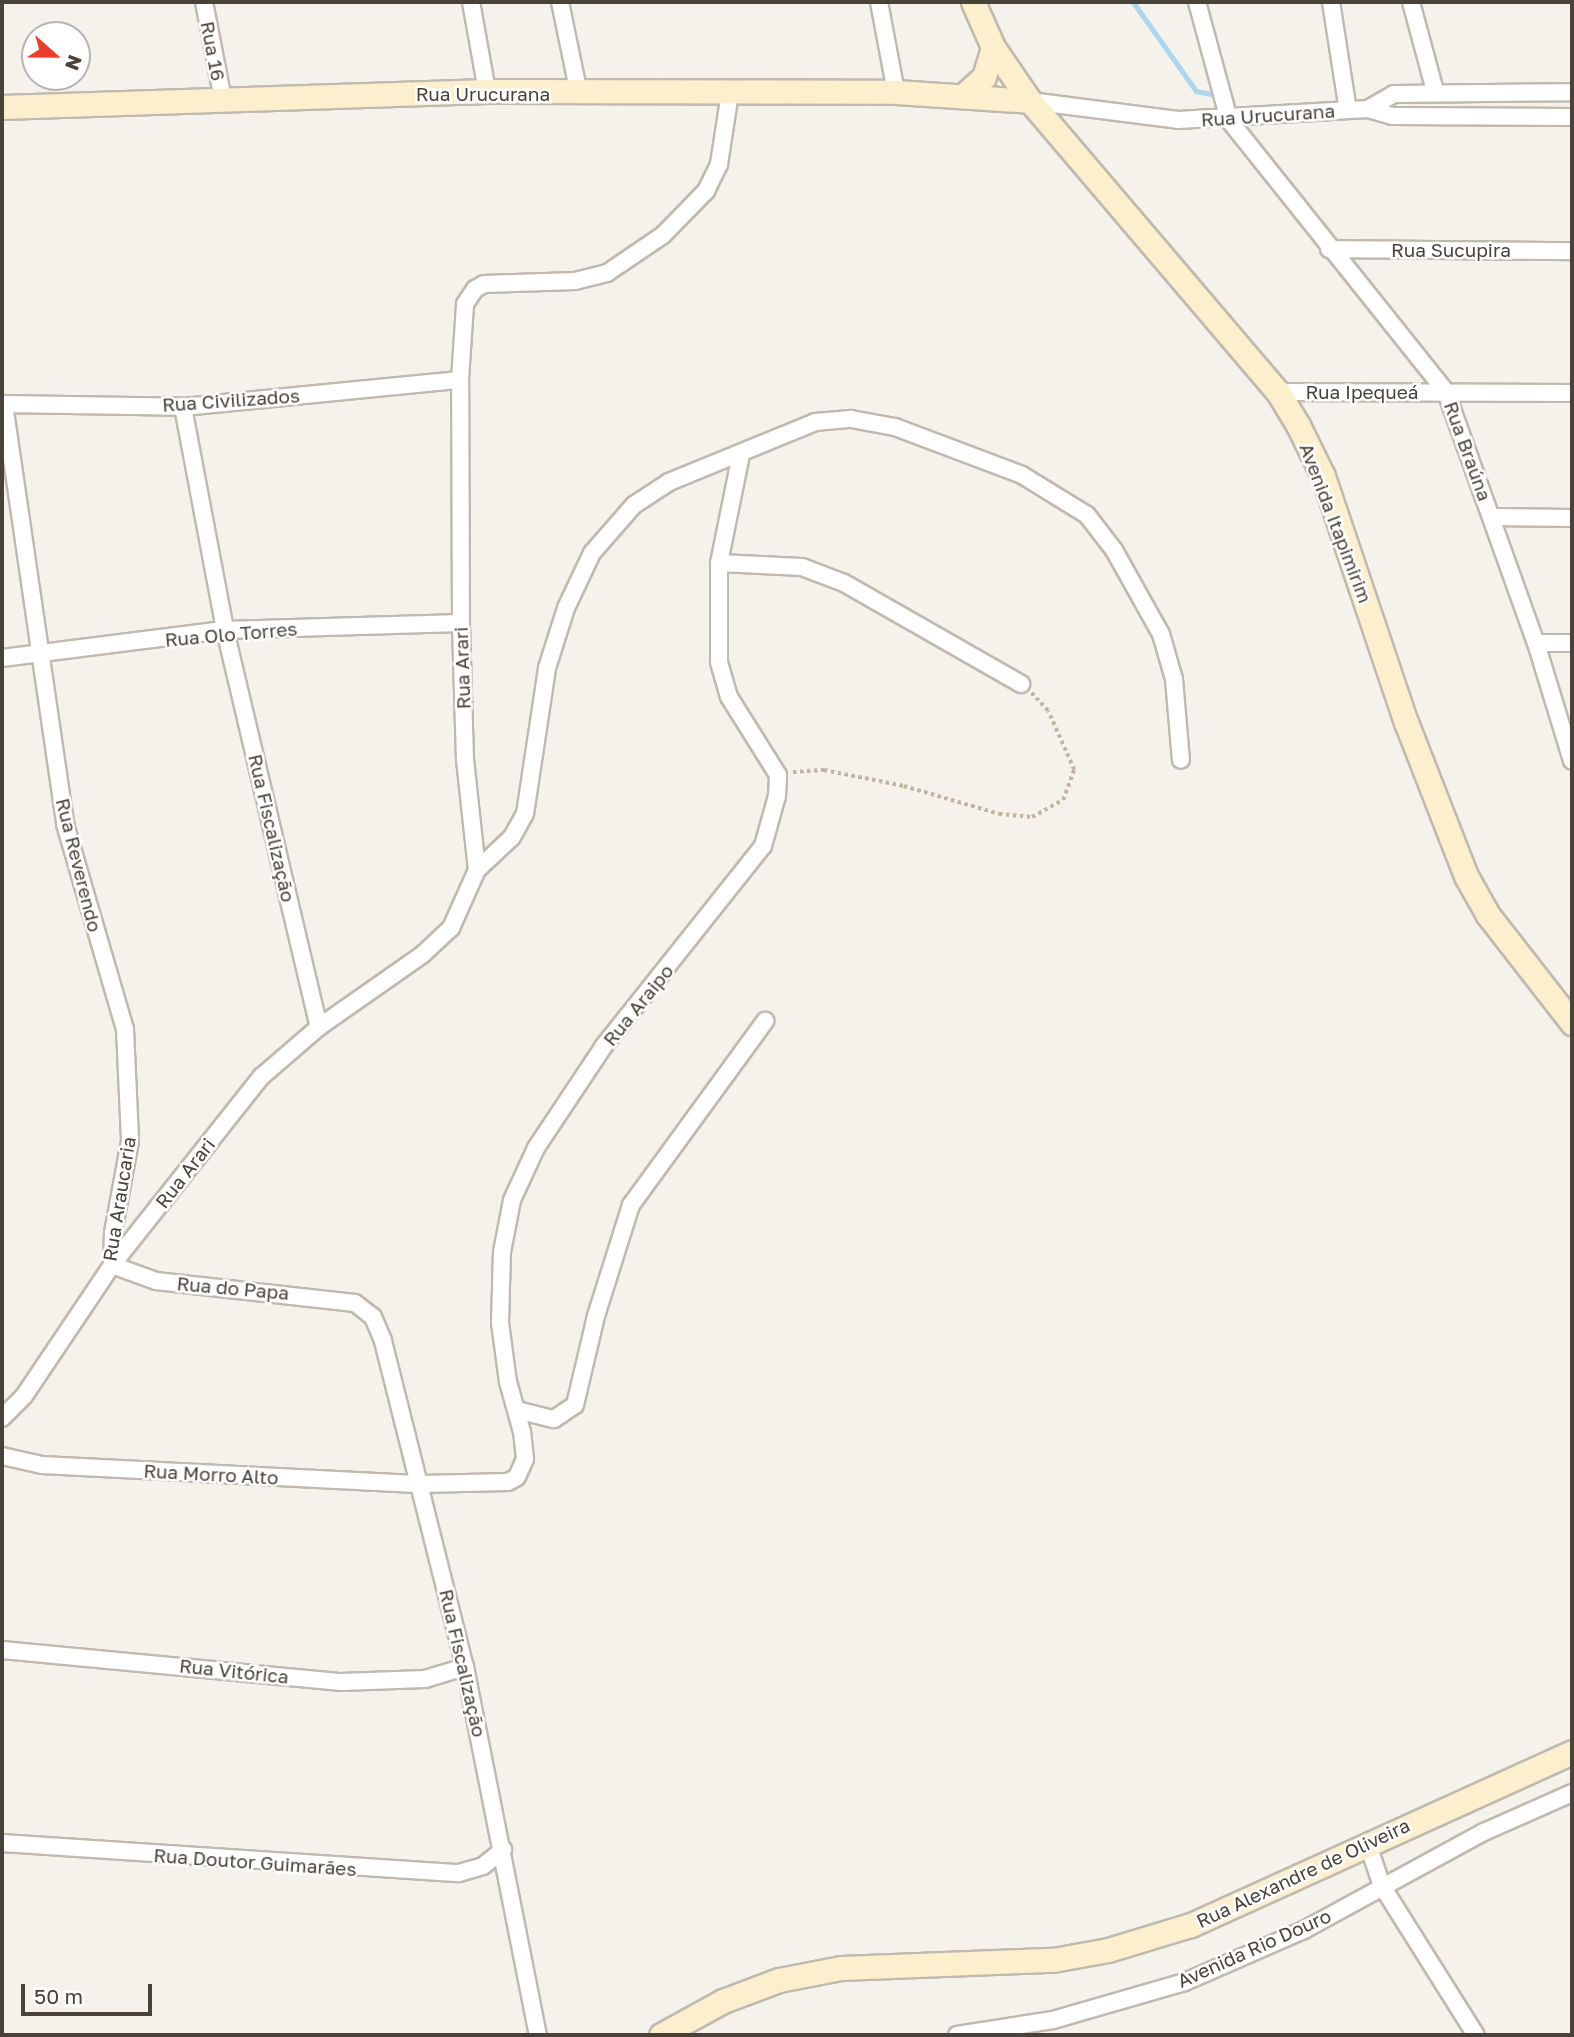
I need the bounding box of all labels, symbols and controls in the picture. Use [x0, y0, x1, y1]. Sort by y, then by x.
street label: Rua 16 [196, 19, 230, 83]
north arrow [21, 21, 91, 91]
text: N [61, 52, 88, 74]
street label: Rua Urucurana [416, 83, 550, 105]
street label: Rua Urucurana [1200, 99, 1336, 131]
street label: Rua Sucupira [1391, 239, 1511, 261]
street label: Rua Ipequeá [1305, 381, 1419, 403]
street label: Rua Civilizados [161, 384, 301, 416]
street label: Rua Braúna [1439, 398, 1497, 504]
street label: Avenida Itapimirim [1295, 440, 1377, 606]
street label: Rua Olo Torres [164, 617, 298, 651]
street label: Rua Arari [449, 626, 475, 710]
street label: Rua Fiscalização [244, 752, 300, 904]
street label: Rua Reverendo [51, 796, 107, 934]
street label: Rua Araipo [598, 960, 678, 1050]
street label: Rua Arari [151, 1133, 219, 1213]
street label: Rua Araucaria [98, 1135, 140, 1263]
street label: Rua do Papa [176, 1272, 290, 1304]
street label: Rua Morro Alto [143, 1459, 279, 1489]
street label: Rua Fiscalização [435, 1587, 491, 1739]
street label: Rua Vitórica [178, 1654, 290, 1688]
street label: Rua Alexandre de Oliveira [1193, 1813, 1413, 1933]
street label: Rua Doutor Guimarães [153, 1844, 357, 1880]
street label: Avenida Rio Douro [1174, 1904, 1334, 1992]
scale bar [24, 1970, 156, 2014]
text: 50 m [34, 1983, 83, 2009]

